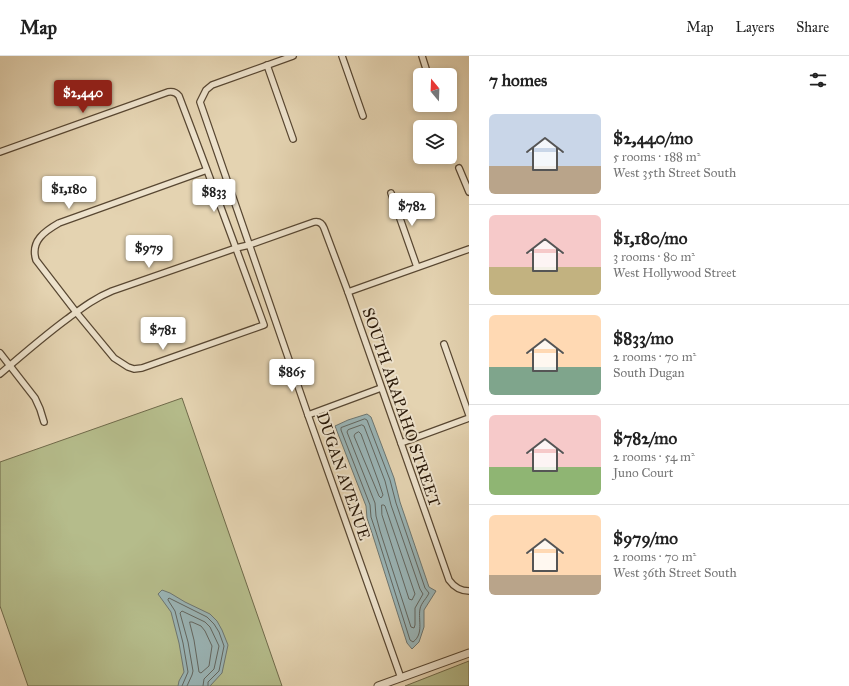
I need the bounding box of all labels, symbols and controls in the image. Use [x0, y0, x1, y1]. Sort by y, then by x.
text: Map [20, 16, 57, 39]
text: Map [686, 19, 714, 36]
text: Layers [736, 19, 774, 36]
text: Share [796, 19, 829, 36]
north arrow [413, 68, 457, 112]
map controls [413, 68, 457, 164]
icon: filters [807, 69, 829, 91]
text: 7 homes [489, 70, 547, 91]
pin: $2,440 [50, 80, 116, 114]
text: $2,440 [63, 85, 103, 101]
button: layers [413, 120, 457, 164]
text: $2,440/mo [613, 128, 693, 149]
icon: home [521, 130, 569, 178]
text: 5 rooms · 188 m² [613, 149, 700, 165]
text: West 35th Street South [613, 165, 736, 181]
pin: $1,180 [36, 176, 102, 210]
pin: $833 [190, 179, 238, 213]
text: $1,180 [51, 181, 87, 197]
text: $833 [201, 184, 227, 200]
pin: $782 [388, 193, 436, 227]
text: $782 [398, 198, 426, 214]
text: $1,180/mo [613, 228, 687, 249]
icon: home [521, 231, 569, 279]
pin: $979 [125, 235, 173, 269]
text: $979 [135, 240, 163, 256]
text: 3 rooms · 80 m² [613, 249, 695, 265]
text: West Hollywood Street [613, 265, 736, 281]
street label: SOUTH ARAPAHO STREET [359, 305, 445, 509]
pin: $781 [139, 317, 187, 351]
text: $781 [150, 322, 176, 338]
text: $833/mo [613, 328, 673, 349]
icon: home [521, 331, 569, 379]
text: 2 rooms · 70 m² [613, 349, 696, 365]
pin: $865 [268, 359, 316, 393]
text: $865 [278, 364, 306, 380]
text: South Dugan [613, 365, 684, 381]
street label: DUGAN AVENUE [313, 410, 374, 543]
text: $782/mo [613, 428, 677, 449]
icon: home [521, 431, 569, 479]
text: 2 rooms · 54 m² [613, 449, 695, 465]
text: Juno Court [613, 465, 673, 481]
text: $979/mo [613, 528, 678, 549]
icon: home [521, 531, 569, 579]
text: 2 rooms · 70 m² [613, 549, 696, 565]
text: West 36th Street South [613, 565, 737, 581]

